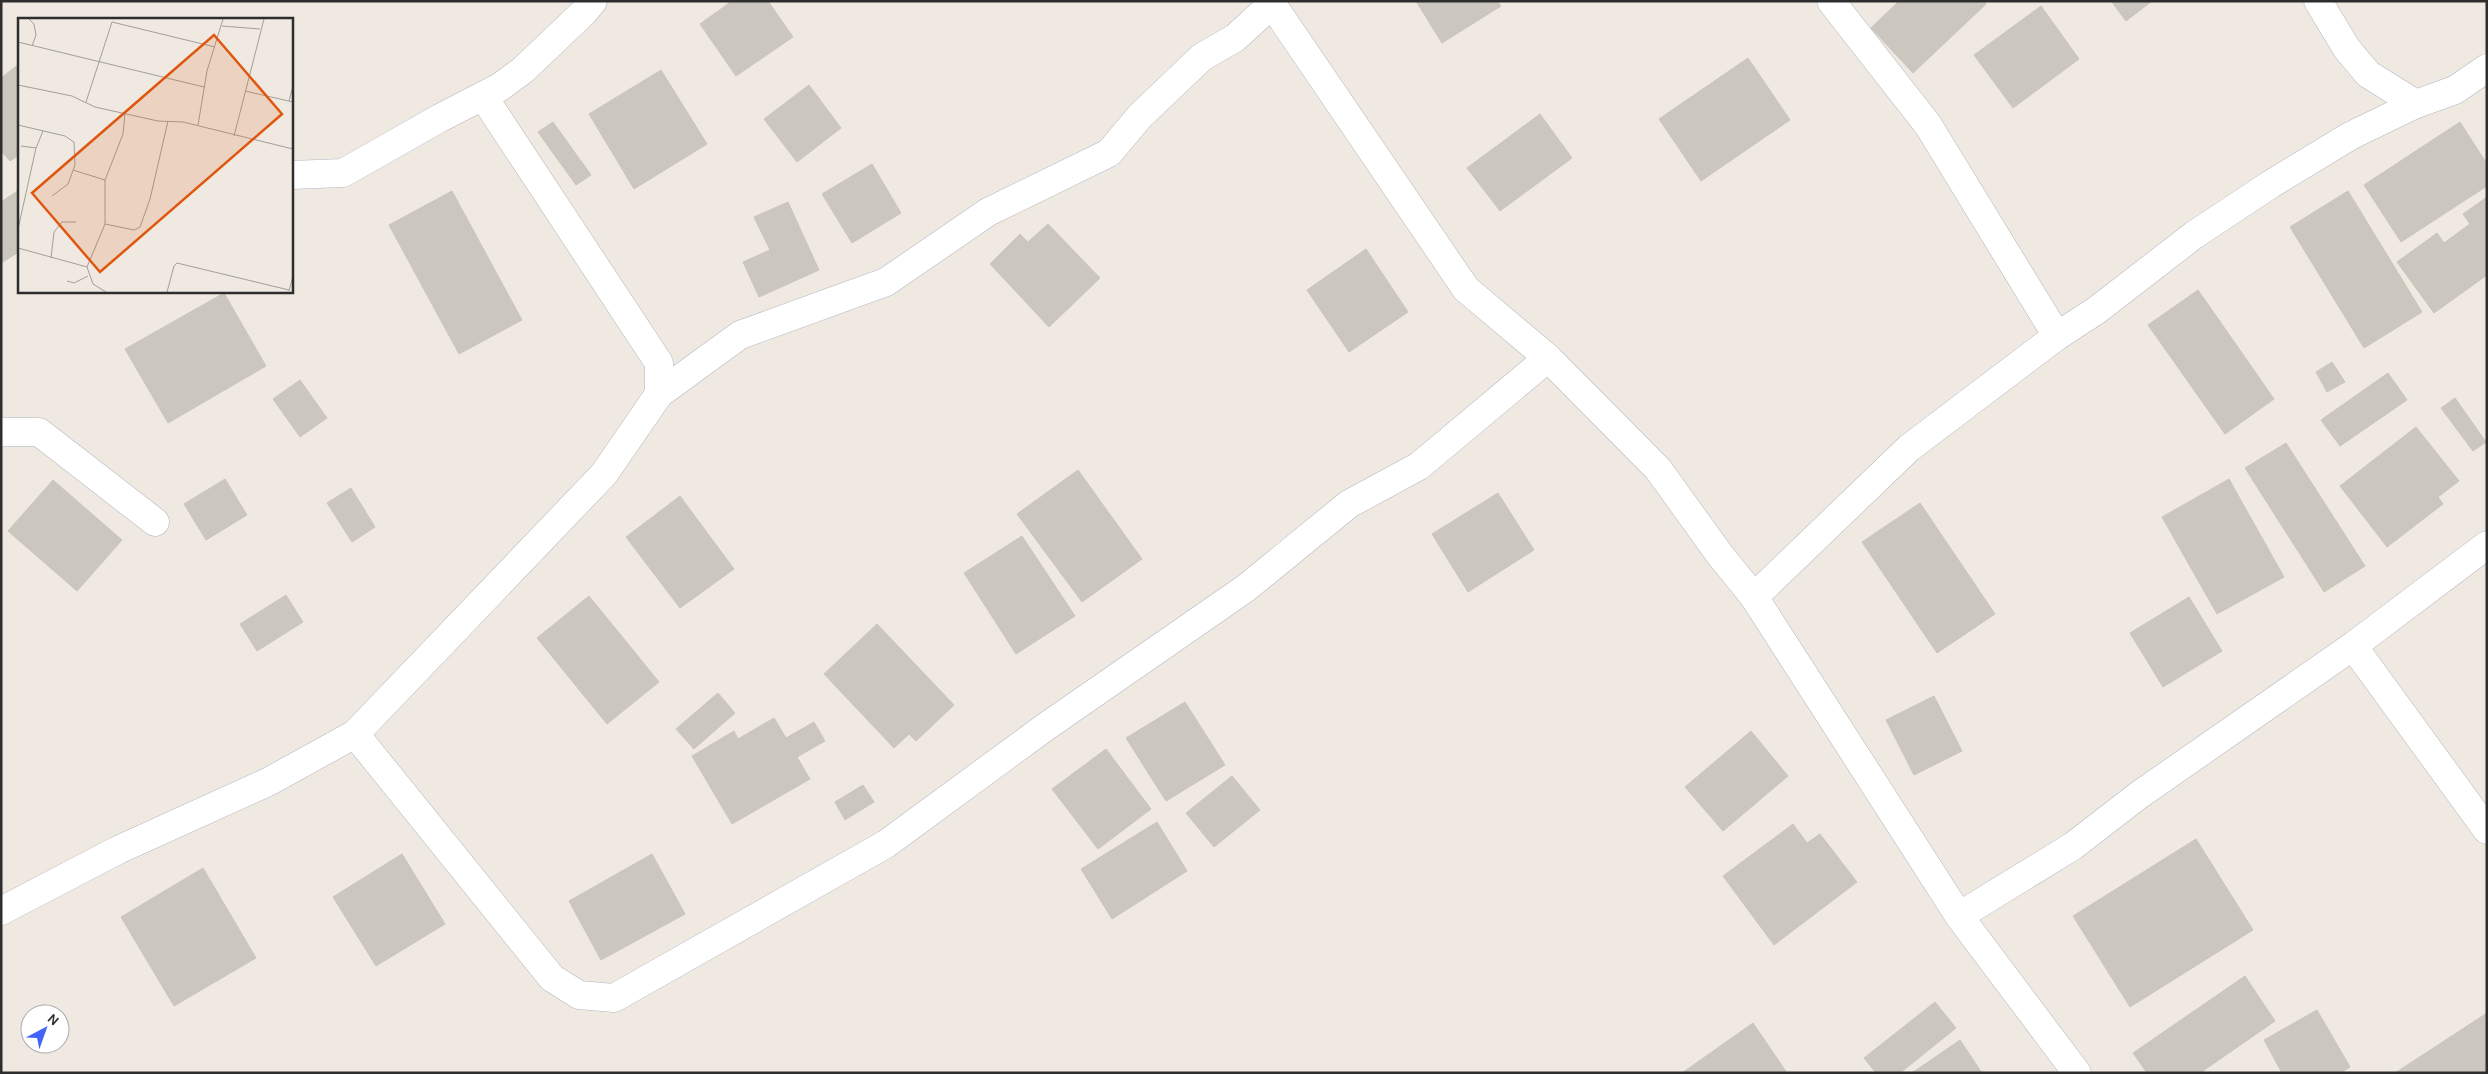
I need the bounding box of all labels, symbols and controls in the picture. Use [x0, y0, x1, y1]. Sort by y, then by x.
inset map [18, 18, 292, 292]
north arrow [20, 1004, 70, 1054]
text: N [44, 1010, 63, 1029]

